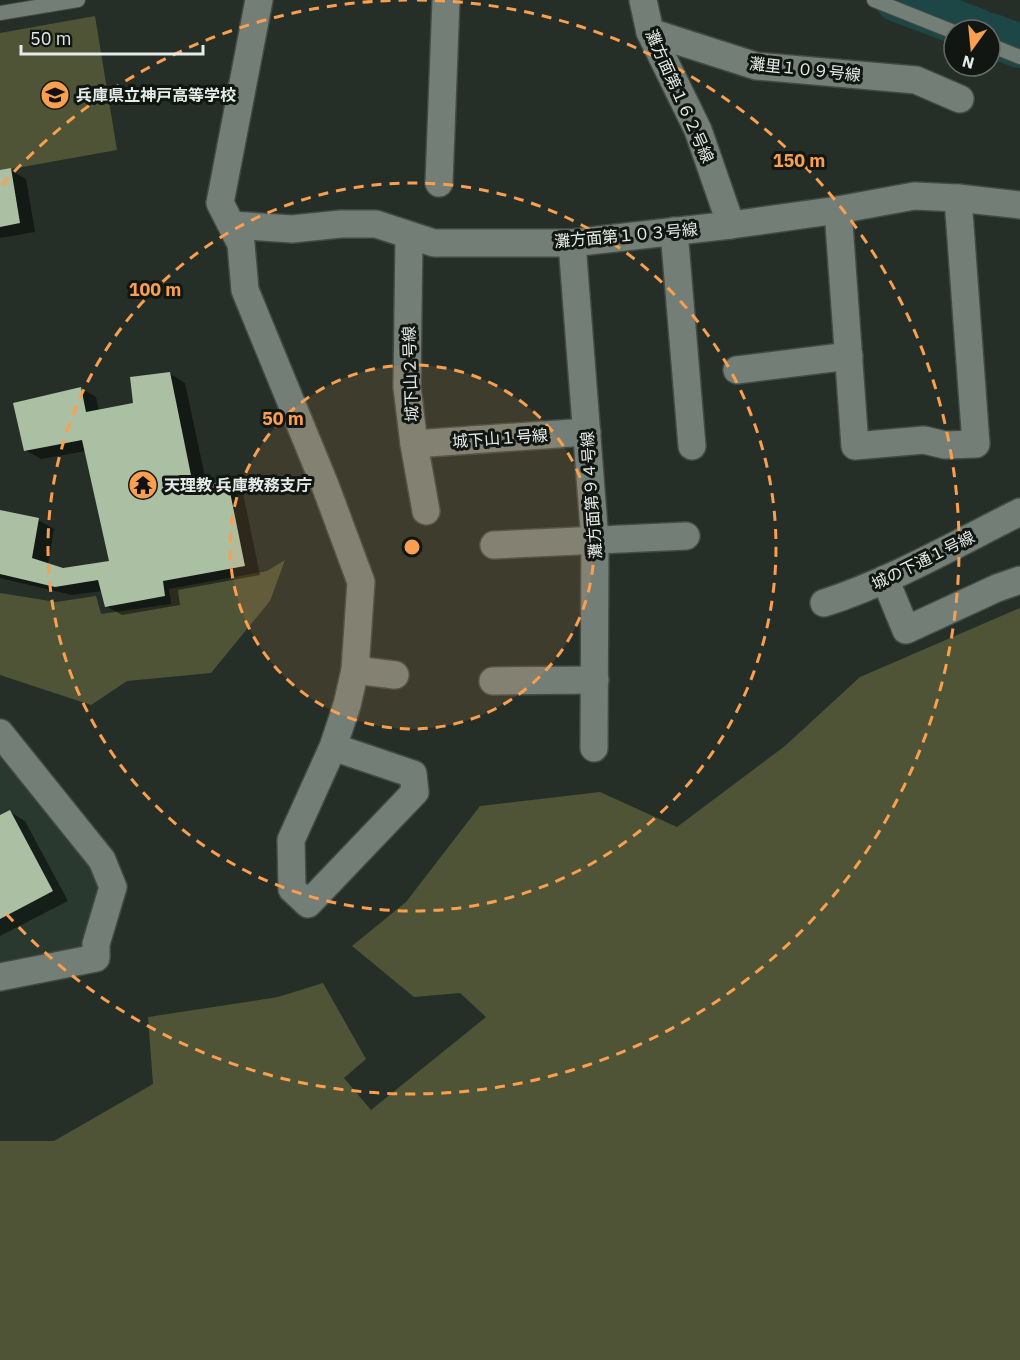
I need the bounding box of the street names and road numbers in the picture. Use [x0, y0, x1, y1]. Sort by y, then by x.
street label: 灘方面第１６２号線 [642, 26, 718, 166]
street label: 灘里１０９号線 [748, 53, 862, 85]
street label: 灘方面第１０３号線 [553, 219, 699, 251]
street label: 城下山２号線 [398, 326, 422, 422]
street label: 城下山１号線 [451, 425, 549, 451]
street label: 灘方面第９４号線 [577, 430, 605, 560]
street label: 城の下通１号線 [868, 526, 978, 594]

